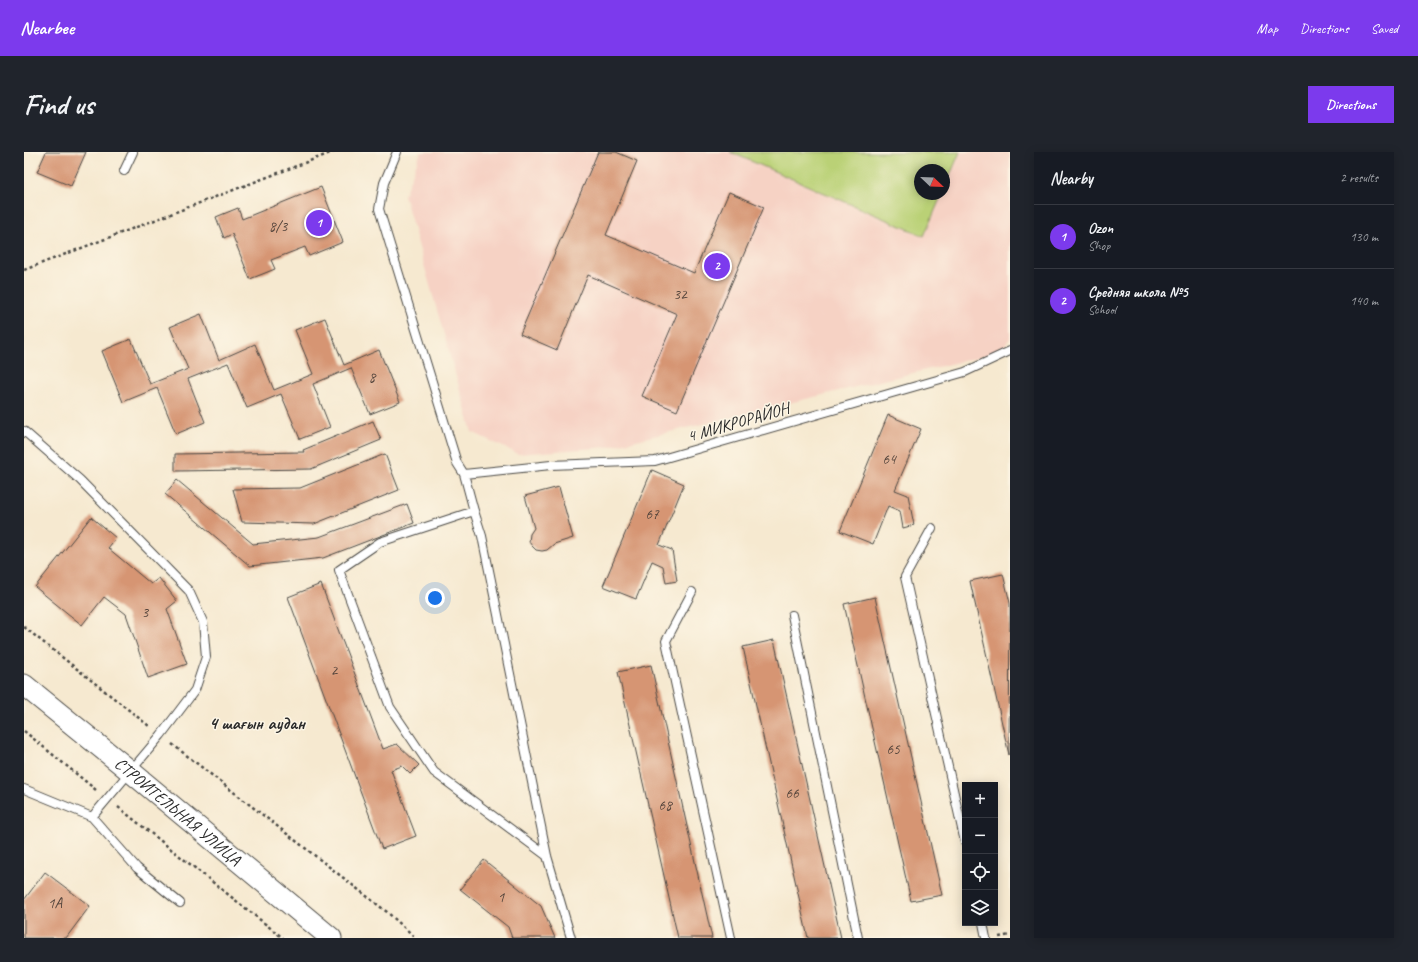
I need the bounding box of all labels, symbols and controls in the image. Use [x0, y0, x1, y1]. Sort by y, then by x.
text: Nearbee [20, 16, 74, 40]
text: Map [1257, 20, 1278, 37]
text: Directions [1300, 20, 1349, 37]
text: Saved [1371, 20, 1398, 37]
button: Directions [1308, 86, 1394, 123]
text: Find us [24, 87, 94, 122]
north arrow [914, 164, 950, 200]
text: Nearby [1050, 168, 1093, 189]
text: 2 results [1340, 170, 1378, 186]
pin: 1 [306, 208, 332, 238]
house number: 8/3 [269, 217, 288, 236]
text: Ozon [1088, 219, 1113, 238]
text: 1 [1060, 229, 1066, 245]
text: 130 m [1350, 229, 1378, 245]
text: Shop [1088, 238, 1110, 254]
pin: 2 [704, 251, 730, 281]
text: Средняя школа №5 [1088, 283, 1188, 302]
house number: 32 [673, 285, 688, 304]
text: 2 [1060, 293, 1066, 309]
text: 140 m [1350, 293, 1378, 309]
text: School [1088, 302, 1116, 318]
house number: 8 [369, 368, 377, 387]
street label: 4 МИКРОРАЙОН [685, 397, 795, 447]
house number: 64 [882, 450, 897, 469]
house number: 67 [645, 505, 660, 524]
your location [425, 588, 445, 608]
house number: 3 [142, 603, 150, 622]
house number: 2 [331, 661, 339, 680]
district label: 4 шағын аудан [209, 712, 307, 734]
house number: 65 [886, 740, 901, 759]
street label: СТРОИТЕЛЬНАЯ УЛИЦА [111, 752, 246, 870]
map controls [962, 782, 998, 926]
button: + [962, 782, 998, 818]
house number: 66 [785, 784, 800, 803]
house number: 68 [658, 796, 673, 815]
button: − [962, 818, 998, 854]
button: locate [962, 854, 998, 890]
house number: 1 [498, 888, 506, 907]
button: layers [962, 890, 998, 926]
house number: 1А [48, 894, 64, 913]

